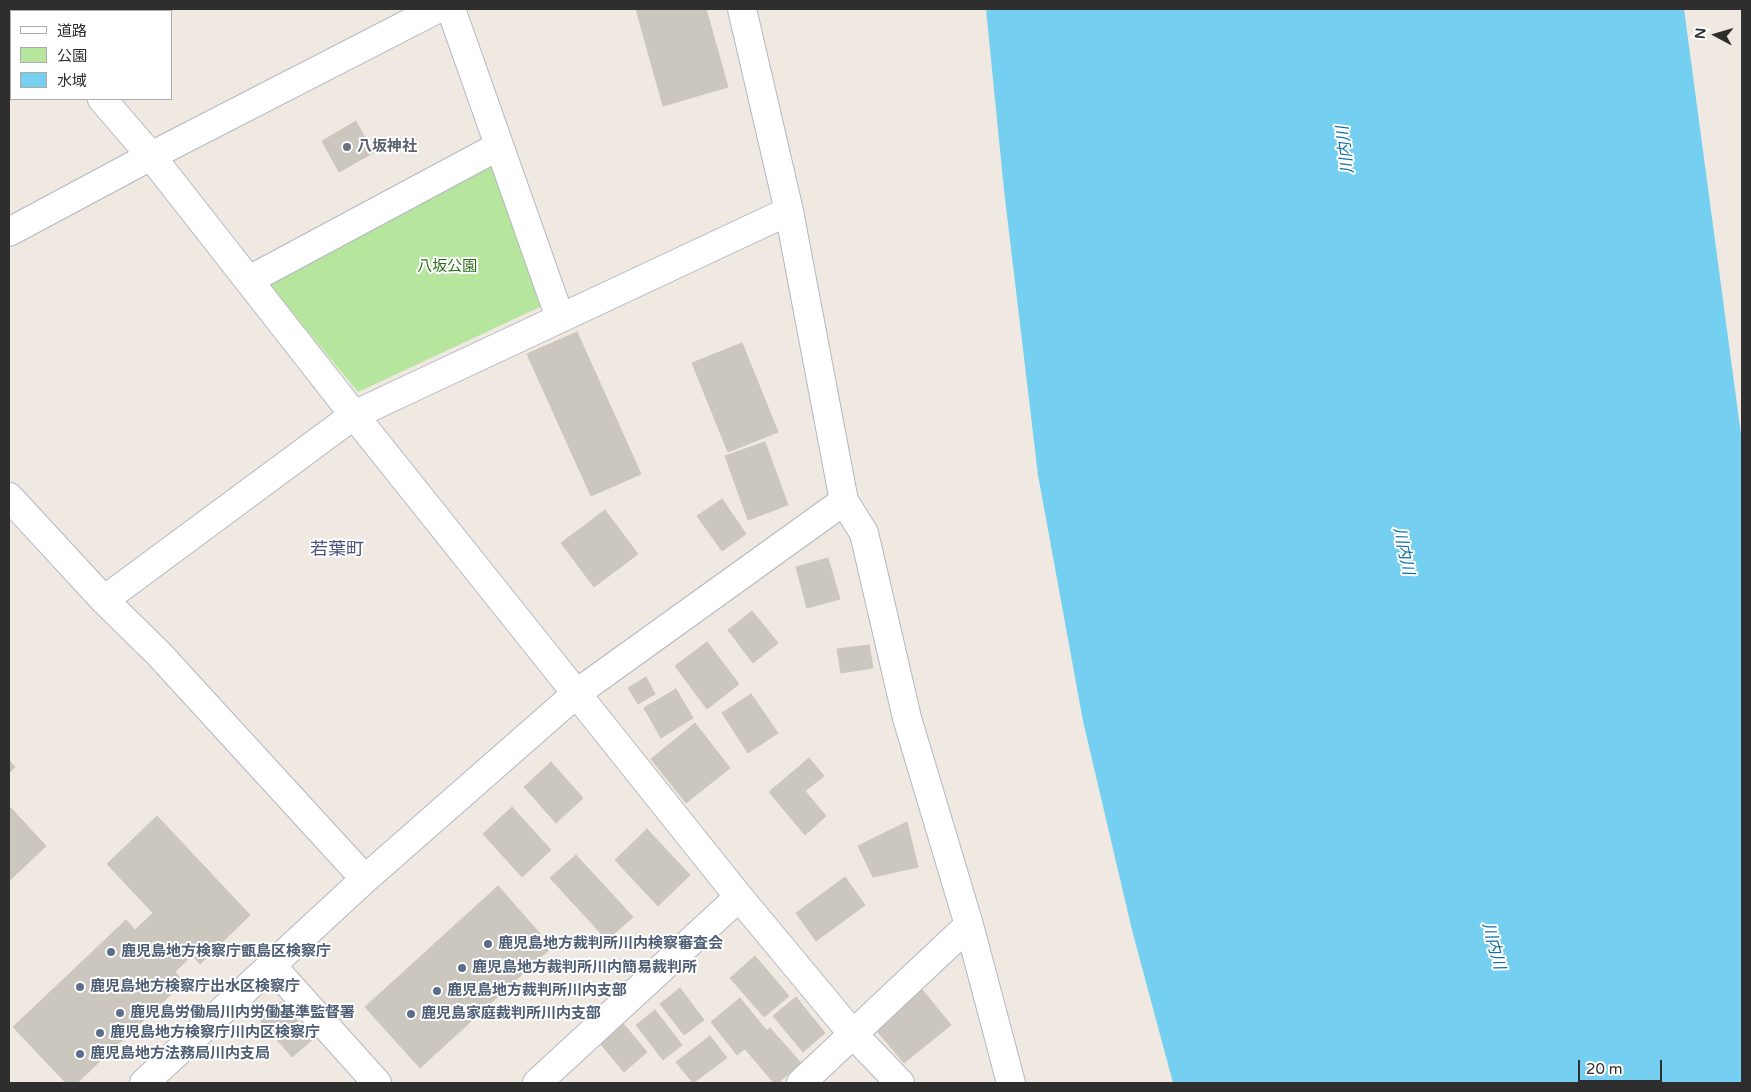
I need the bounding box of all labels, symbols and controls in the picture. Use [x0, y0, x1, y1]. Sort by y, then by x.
legend [10, 10, 172, 100]
north arrow [1691, 10, 1741, 60]
text: 道路 [57, 22, 87, 40]
text: N [1692, 27, 1710, 40]
text: 公園 [57, 47, 87, 65]
text: 水域 [57, 72, 87, 90]
water label: 川内川 [1334, 125, 1358, 175]
place label: 八坂神社 [357, 138, 417, 156]
marker: 八坂神社 [341, 141, 353, 153]
park label: 八坂公園 [417, 258, 477, 276]
water label: 川内川 [1389, 526, 1417, 576]
district label: 若葉町 [310, 539, 364, 561]
water label: 川内川 [1478, 920, 1508, 972]
place label: 鹿児島地方裁判所川内検察審査会 [498, 935, 723, 953]
marker: 鹿児島地方裁判所川内検察審査会 [482, 938, 494, 950]
place label: 鹿児島地方検察庁甑島区検察庁 [121, 943, 331, 961]
marker: 鹿児島地方検察庁甑島区検察庁 [105, 946, 117, 958]
place label: 鹿児島地方裁判所川内簡易裁判所 [472, 959, 697, 977]
marker: 鹿児島地方裁判所川内簡易裁判所 [456, 962, 468, 974]
place label: 鹿児島地方検察庁出水区検察庁 [90, 978, 300, 996]
marker: 鹿児島地方検察庁出水区検察庁 [74, 981, 86, 993]
place label: 鹿児島地方裁判所川内支部 [447, 982, 627, 1000]
marker: 鹿児島地方裁判所川内支部 [431, 985, 443, 997]
place label: 鹿児島労働局川内労働基準監督署 [130, 1004, 355, 1022]
place label: 鹿児島家庭裁判所川内支部 [421, 1005, 601, 1023]
marker: 鹿児島労働局川内労働基準監督署 [114, 1007, 126, 1019]
marker: 鹿児島家庭裁判所川内支部 [405, 1008, 417, 1020]
place label: 鹿児島地方検察庁川内区検察庁 [110, 1024, 320, 1042]
marker: 鹿児島地方検察庁川内区検察庁 [94, 1027, 106, 1039]
place label: 鹿児島地方法務局川内支局 [90, 1045, 270, 1063]
marker: 鹿児島地方法務局川内支局 [74, 1048, 86, 1060]
scale bar [1581, 1050, 1665, 1082]
text: 20 m [1586, 1060, 1623, 1078]

